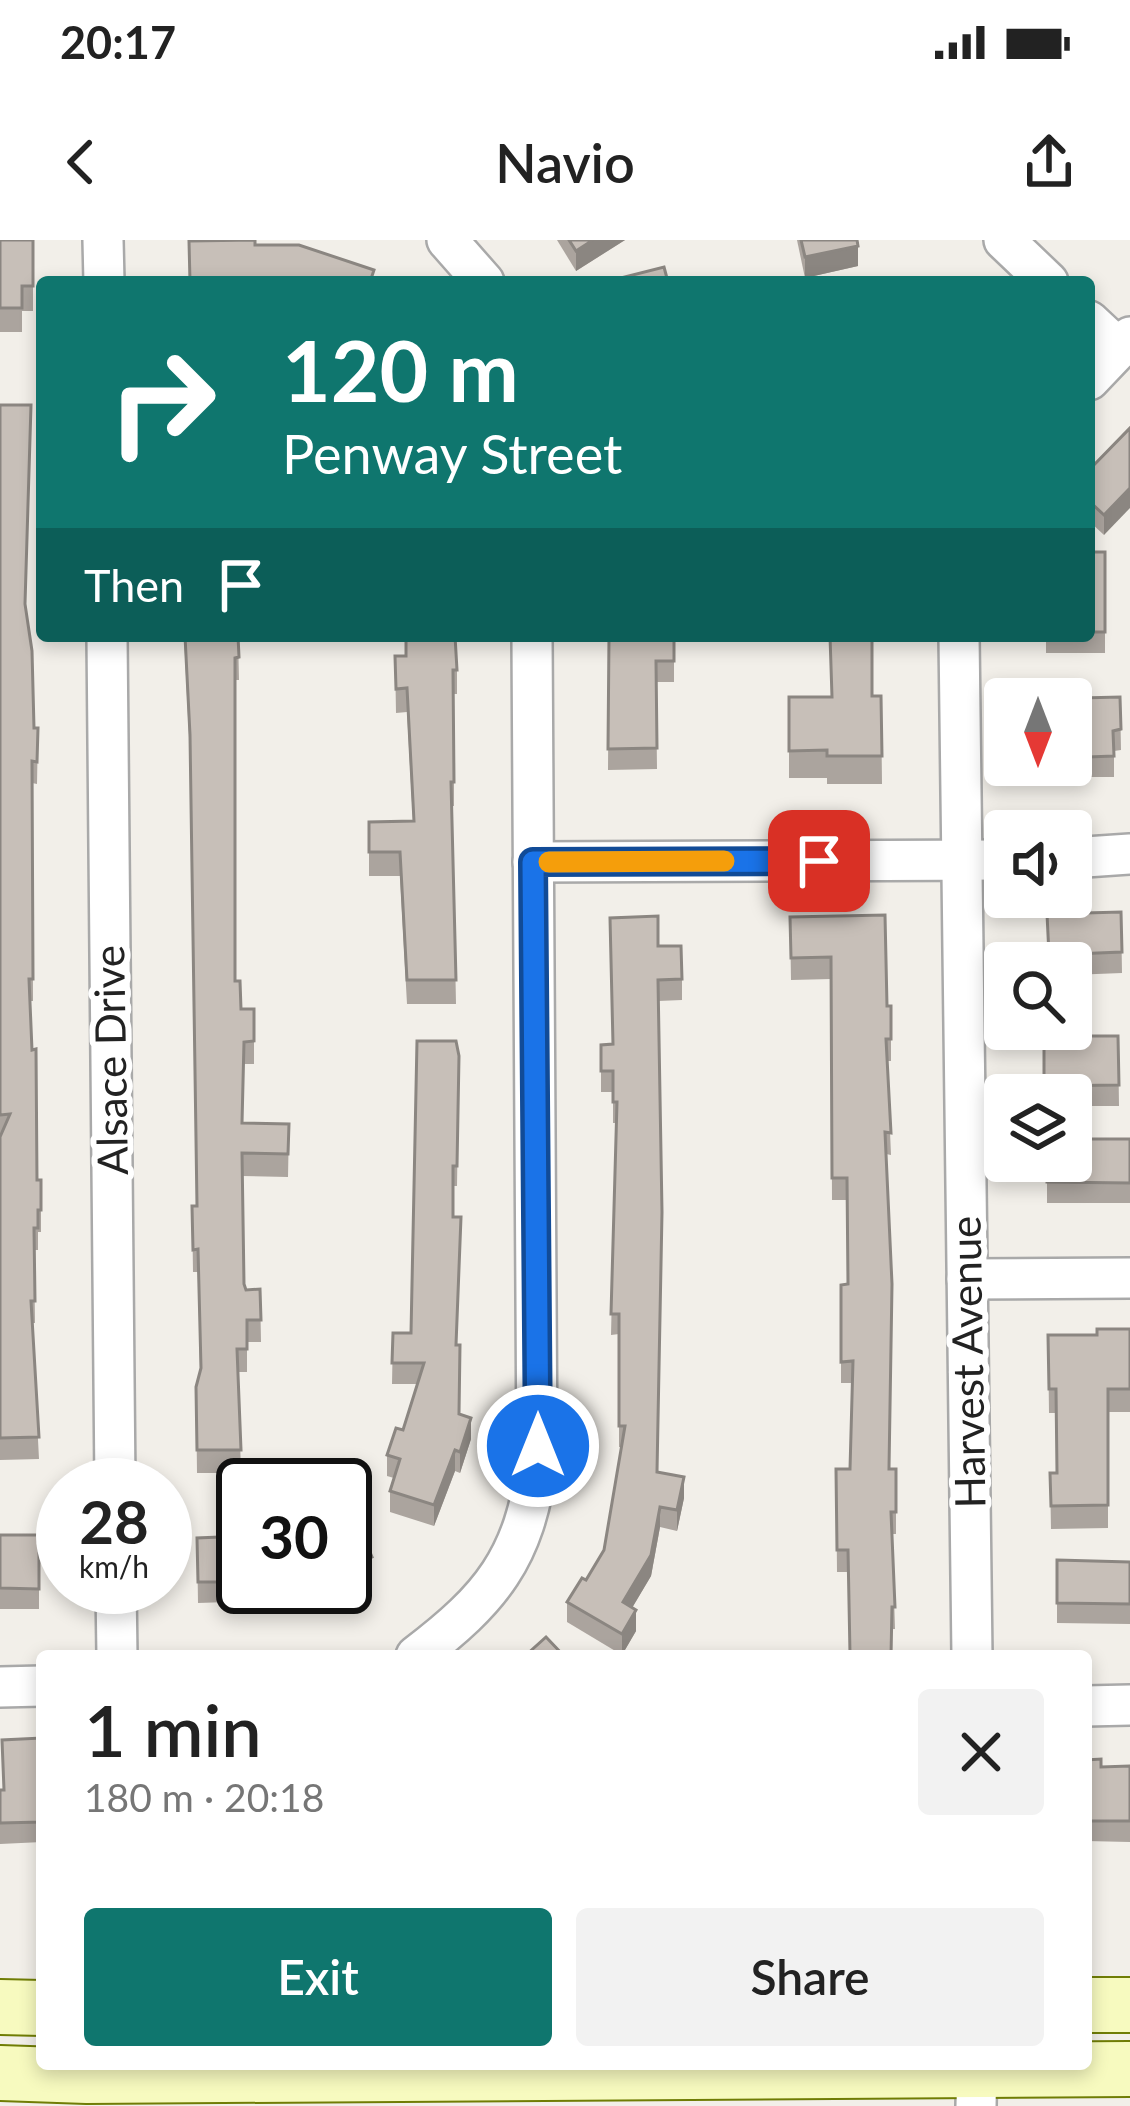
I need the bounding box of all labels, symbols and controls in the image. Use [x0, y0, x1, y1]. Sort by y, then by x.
text: 20:17 [60, 15, 176, 69]
icon: back [48, 129, 114, 195]
icon: share [1016, 129, 1082, 195]
text: Navio [495, 130, 635, 195]
text: 120 m [282, 319, 519, 420]
icon: right [84, 324, 240, 480]
text: Penway Street [282, 421, 622, 486]
icon: arrive [208, 552, 274, 618]
text: Then [84, 558, 184, 612]
north arrow [984, 678, 1092, 786]
map controls [984, 678, 1092, 1182]
pin [768, 810, 870, 912]
button: sound [984, 810, 1092, 918]
icon: arrive [786, 828, 852, 894]
button: search [984, 942, 1092, 1050]
street label: Alsace Drive [83, 945, 137, 1175]
button: layers [984, 1074, 1092, 1182]
street label: Harvest Avenue [939, 1215, 995, 1509]
position arrow [475, 1383, 601, 1509]
speed limit sign: 30 [216, 1458, 372, 1614]
text: 28 [79, 1485, 149, 1557]
text: km/h [79, 1548, 149, 1584]
text: 1 min [84, 1686, 262, 1772]
button: close [918, 1689, 1044, 1815]
text: 180 m · 20:18 [84, 1774, 324, 1820]
button: Exit [84, 1908, 552, 2046]
button: Share [576, 1908, 1044, 2046]

